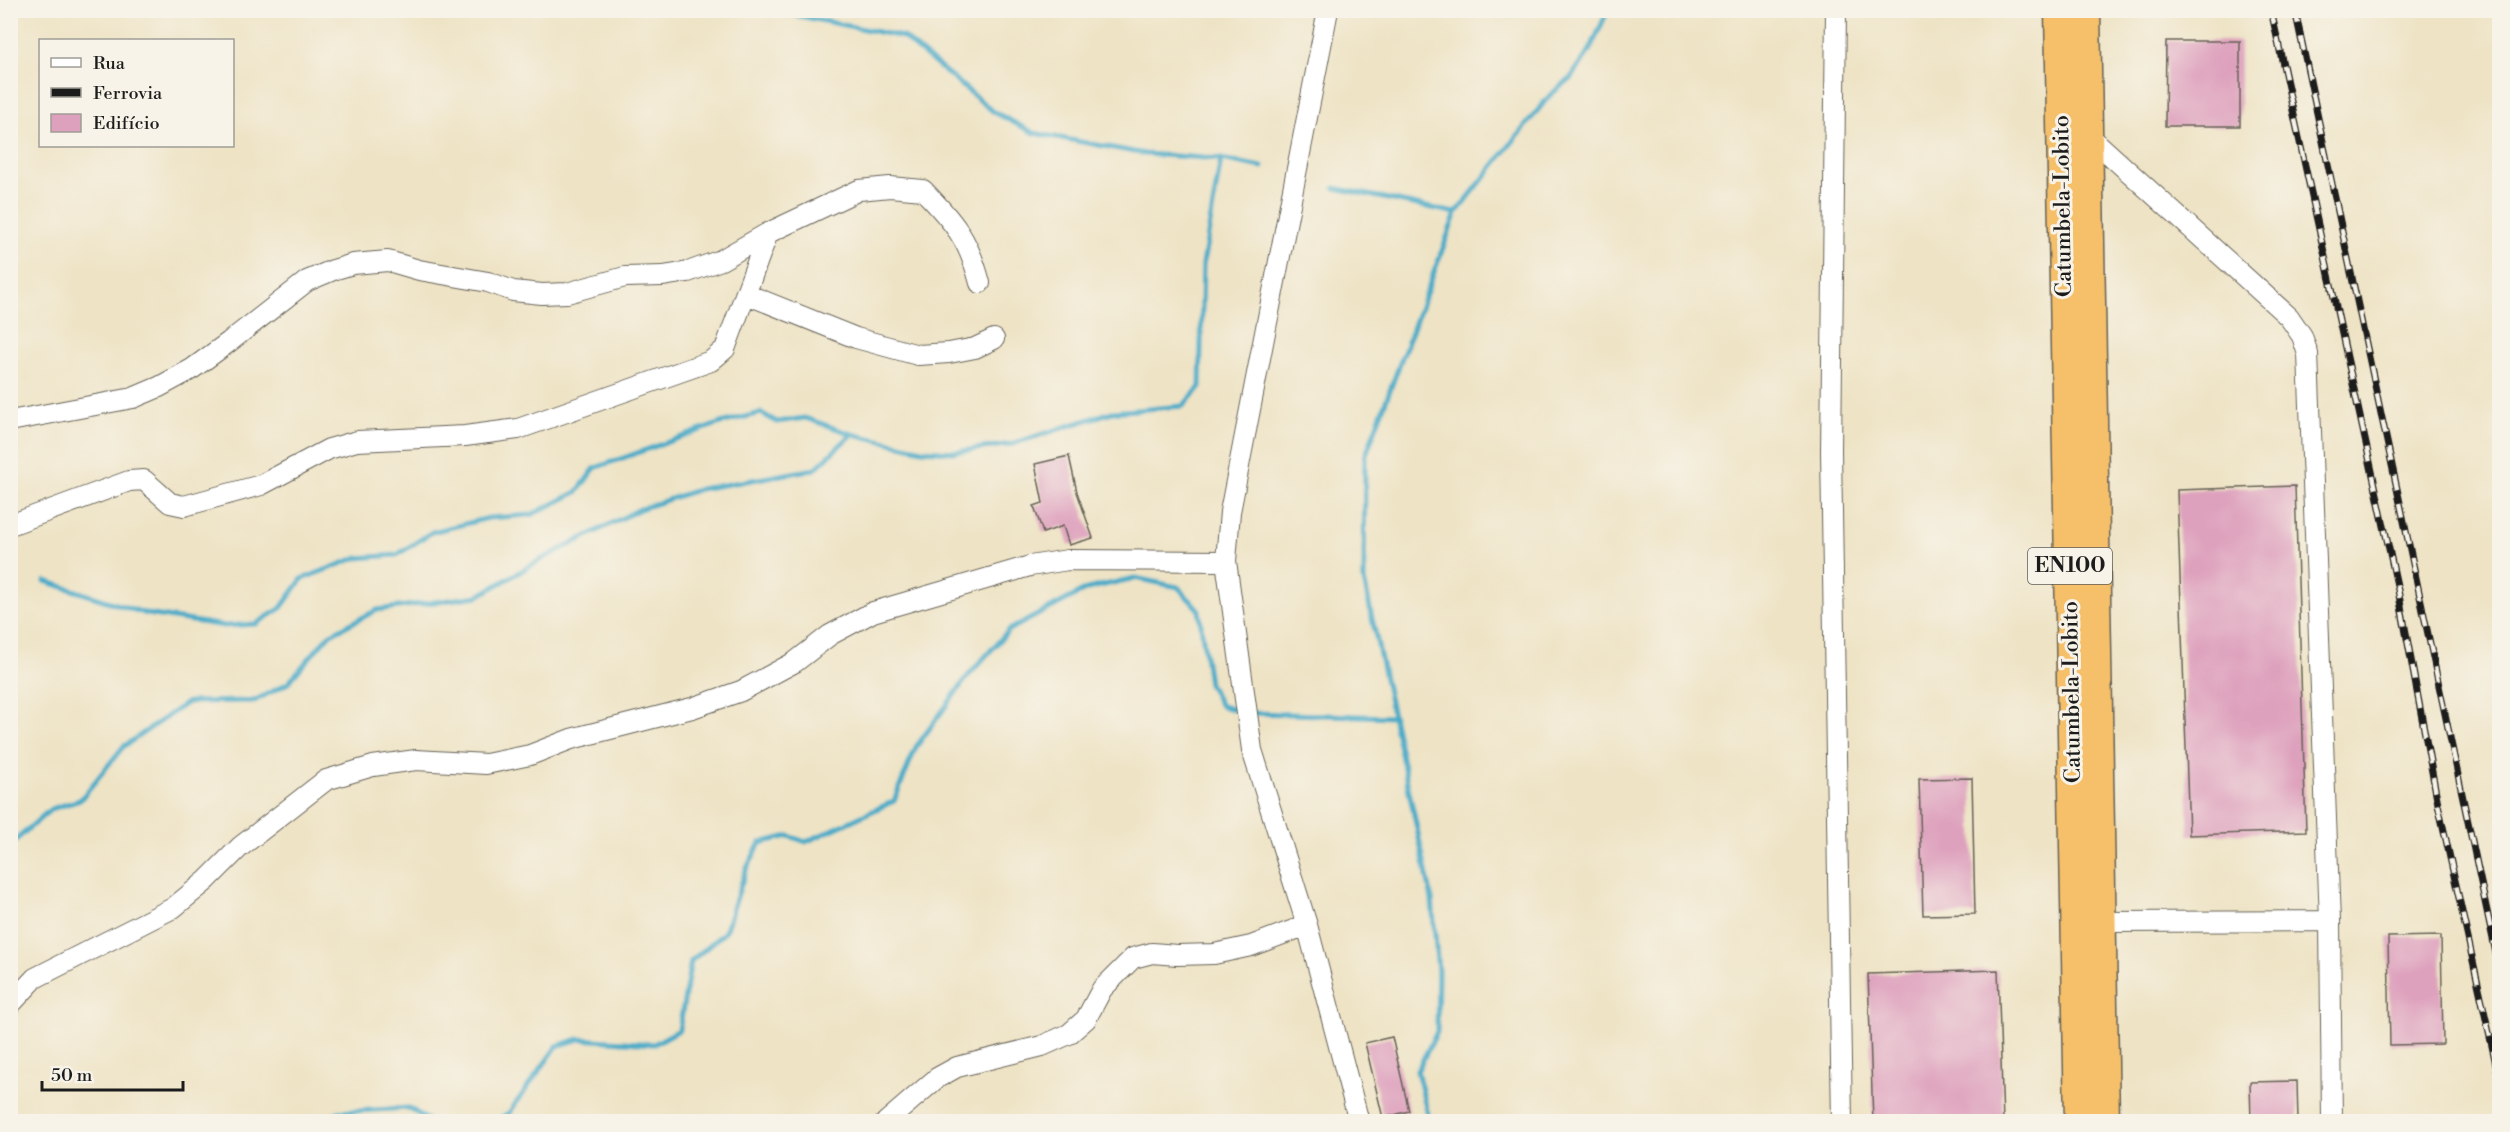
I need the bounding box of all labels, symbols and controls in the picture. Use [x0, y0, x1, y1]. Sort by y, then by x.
legend [39, 39, 234, 147]
text: Rua [93, 52, 126, 75]
text: Ferrovia [93, 82, 163, 105]
text: Edifício [93, 112, 160, 135]
street label: Catumbela-Lobito [2048, 115, 2078, 297]
road number: EN100 [2028, 548, 2112, 584]
street label: Catumbela-Lobito [2057, 601, 2087, 783]
scale bar [42, 1054, 183, 1092]
text: 50 m [51, 1064, 93, 1087]

